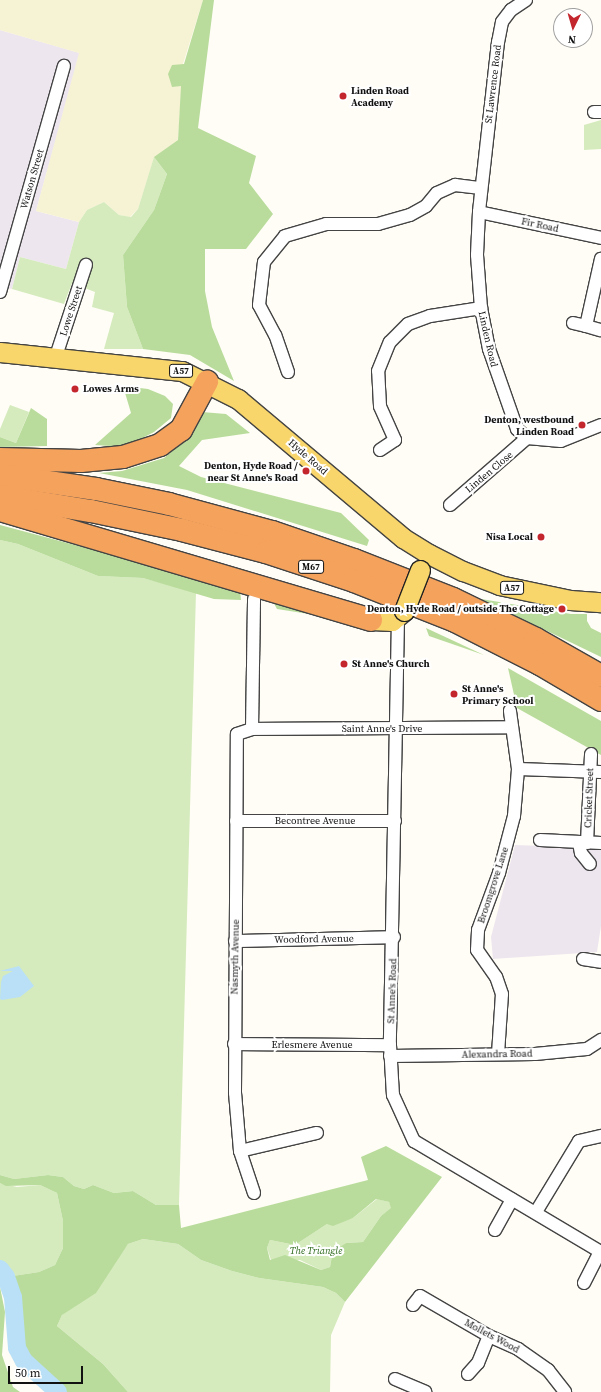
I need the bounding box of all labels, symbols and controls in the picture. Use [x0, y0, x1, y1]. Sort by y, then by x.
north arrow [553, 8, 593, 48]
text: N [567, 32, 577, 47]
street label: St Lawrence Road [482, 44, 504, 124]
place label: Linden Road Academy [351, 84, 409, 108]
marker: Linden Road Academy [338, 91, 348, 101]
street label: Watson Street [18, 148, 46, 210]
street label: Fir Road [520, 215, 560, 235]
street label: Lowe Street [57, 284, 85, 338]
street label: Linden Road [476, 310, 500, 368]
road number: A57 [169, 364, 193, 378]
place label: Lowes Arms [83, 383, 139, 395]
marker: Lowes Arms [70, 384, 80, 394]
place label: Denton, westbound Linden Road [484, 413, 574, 436]
marker: Denton, westbound Linden Road [577, 420, 587, 430]
street label: Hyde Road [286, 437, 330, 477]
street label: Linden Close [463, 449, 515, 495]
place label: Denton, Hyde Road / near St Anne's Road [204, 459, 298, 482]
marker: Denton, Hyde Road / near St Anne's Road [301, 466, 311, 476]
place label: Nisa Local [486, 531, 533, 543]
marker: Nisa Local [536, 532, 546, 542]
road number: M67 [298, 560, 324, 574]
road number: A57 [500, 581, 524, 595]
place label: Denton, Hyde Road / outside The Cottage [367, 603, 554, 615]
marker: Denton, Hyde Road / outside The Cottage [557, 604, 567, 614]
place label: St Anne's Church [352, 658, 430, 670]
marker: St Anne's Church [339, 659, 349, 669]
place label: St Anne's Primary School [462, 682, 534, 706]
marker: St Anne's Primary School [449, 689, 459, 699]
street label: Saint Anne's Drive [342, 723, 422, 735]
street label: Cricket Street [582, 768, 596, 828]
street label: Becontree Avenue [275, 815, 355, 827]
street label: Broomgrove Lane [475, 845, 511, 925]
street label: Nasmyth Avenue [228, 919, 242, 995]
street label: Woodford Avenue [274, 932, 354, 946]
street label: St Anne's Road [385, 958, 399, 1024]
street label: Erlesmere Avenue [271, 1039, 353, 1051]
street label: Alexandra Road [461, 1047, 533, 1061]
park label: The Triangle [290, 1245, 342, 1257]
street label: Mollets Wood [462, 1316, 522, 1356]
scale bar [10, 1358, 85, 1384]
text: 50 m [15, 1365, 41, 1381]

